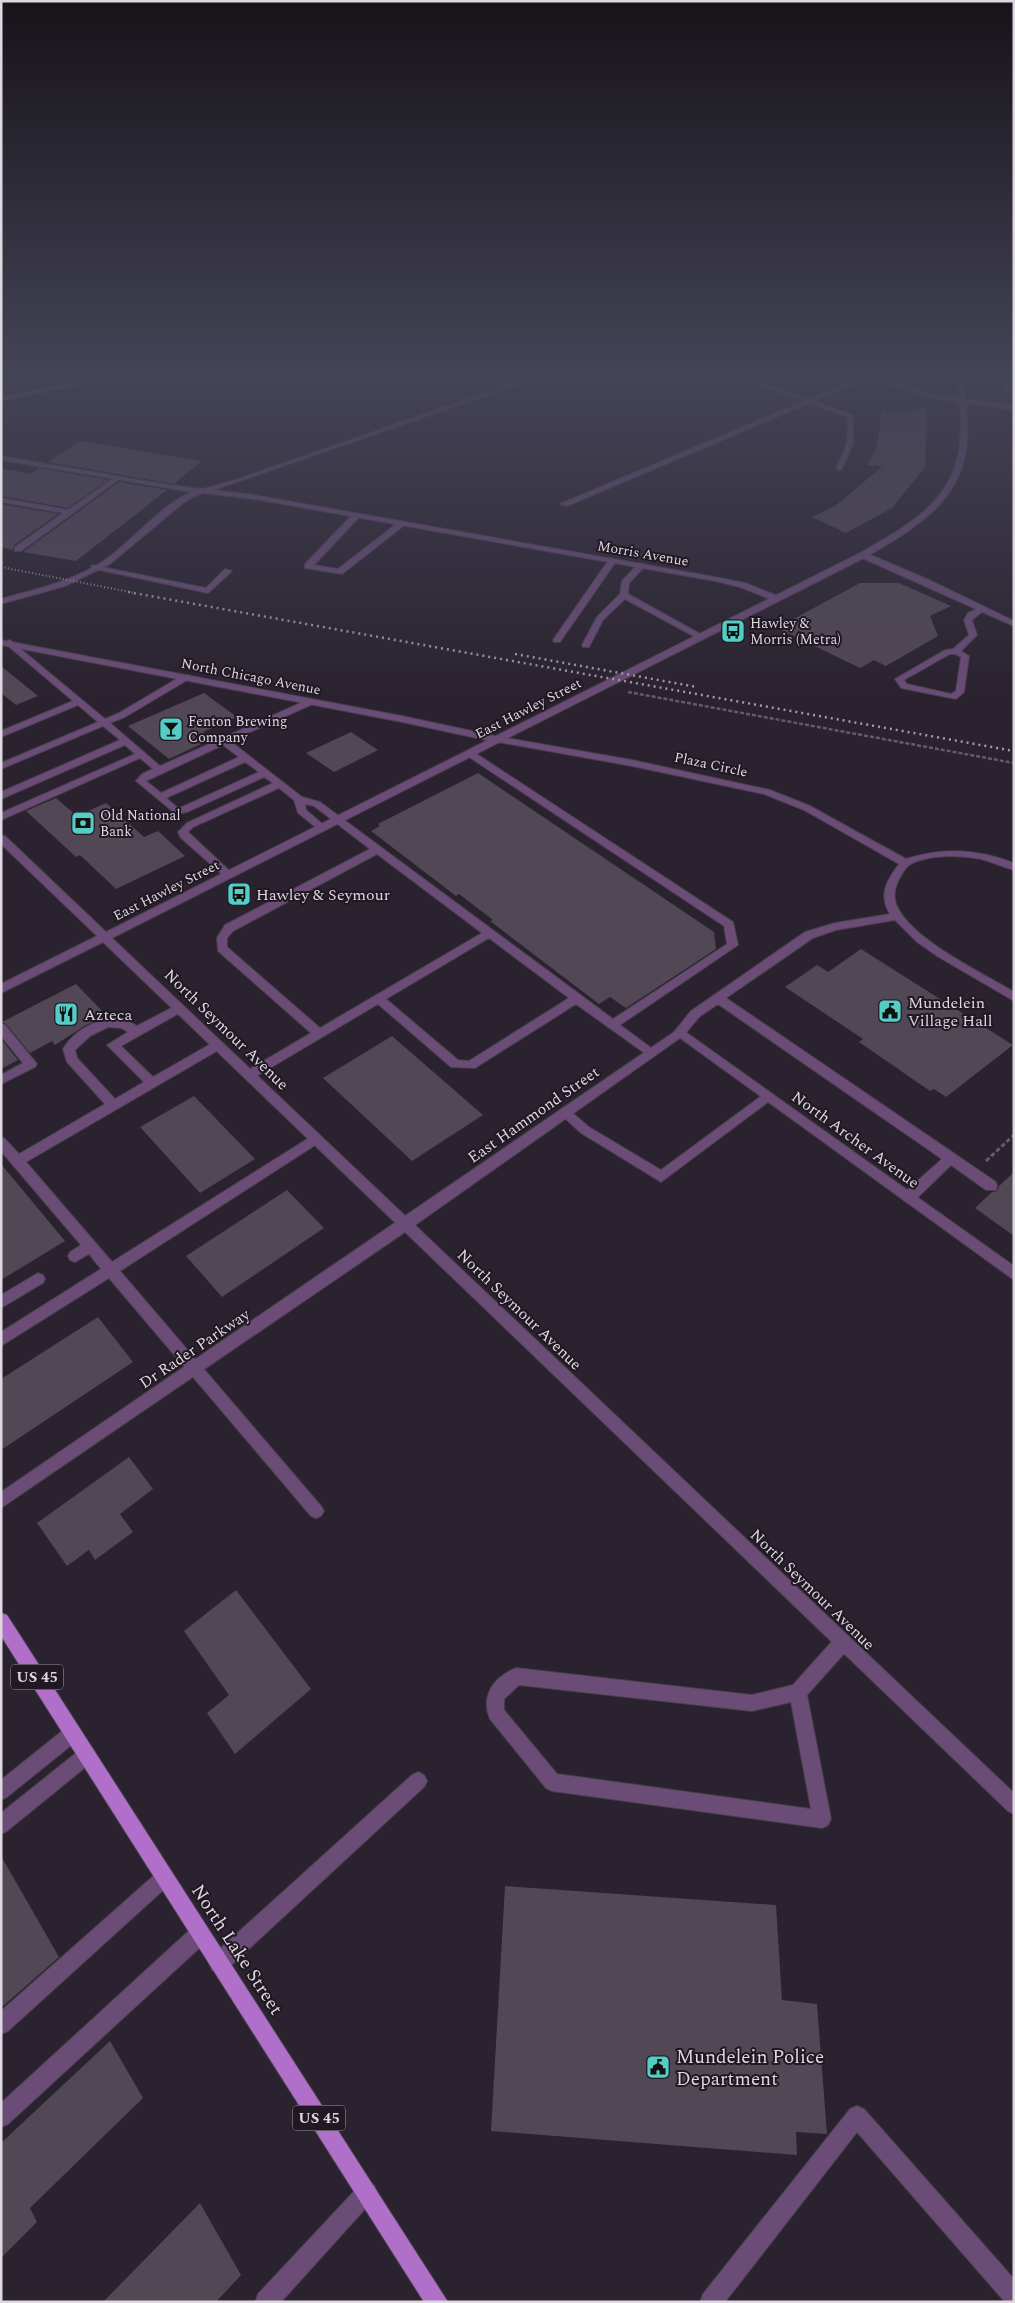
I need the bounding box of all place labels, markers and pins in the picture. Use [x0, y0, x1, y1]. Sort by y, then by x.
place label: Hawley & Morris (Metra) [750, 613, 841, 650]
bus stop icon: Hawley & Morris (Metra) [720, 618, 746, 644]
place label: Fenton Brewing Company [188, 711, 287, 748]
bar icon: Fenton Brewing Company [158, 716, 184, 742]
place label: Old National Bank [100, 805, 181, 842]
bank icon: Old National Bank [70, 810, 96, 836]
bus stop icon: Hawley & Seymour [226, 881, 252, 907]
place label: Hawley & Seymour [256, 883, 390, 907]
place label: Mundelein Village Hall [908, 991, 992, 1033]
public building icon: Mundelein Village Hall [877, 998, 903, 1024]
restaurant icon: Azteca [53, 1001, 79, 1027]
place label: Azteca [84, 1003, 132, 1027]
place label: Mundelein Police Department [676, 2043, 824, 2094]
public building icon: Mundelein Police Department [645, 2054, 671, 2080]

